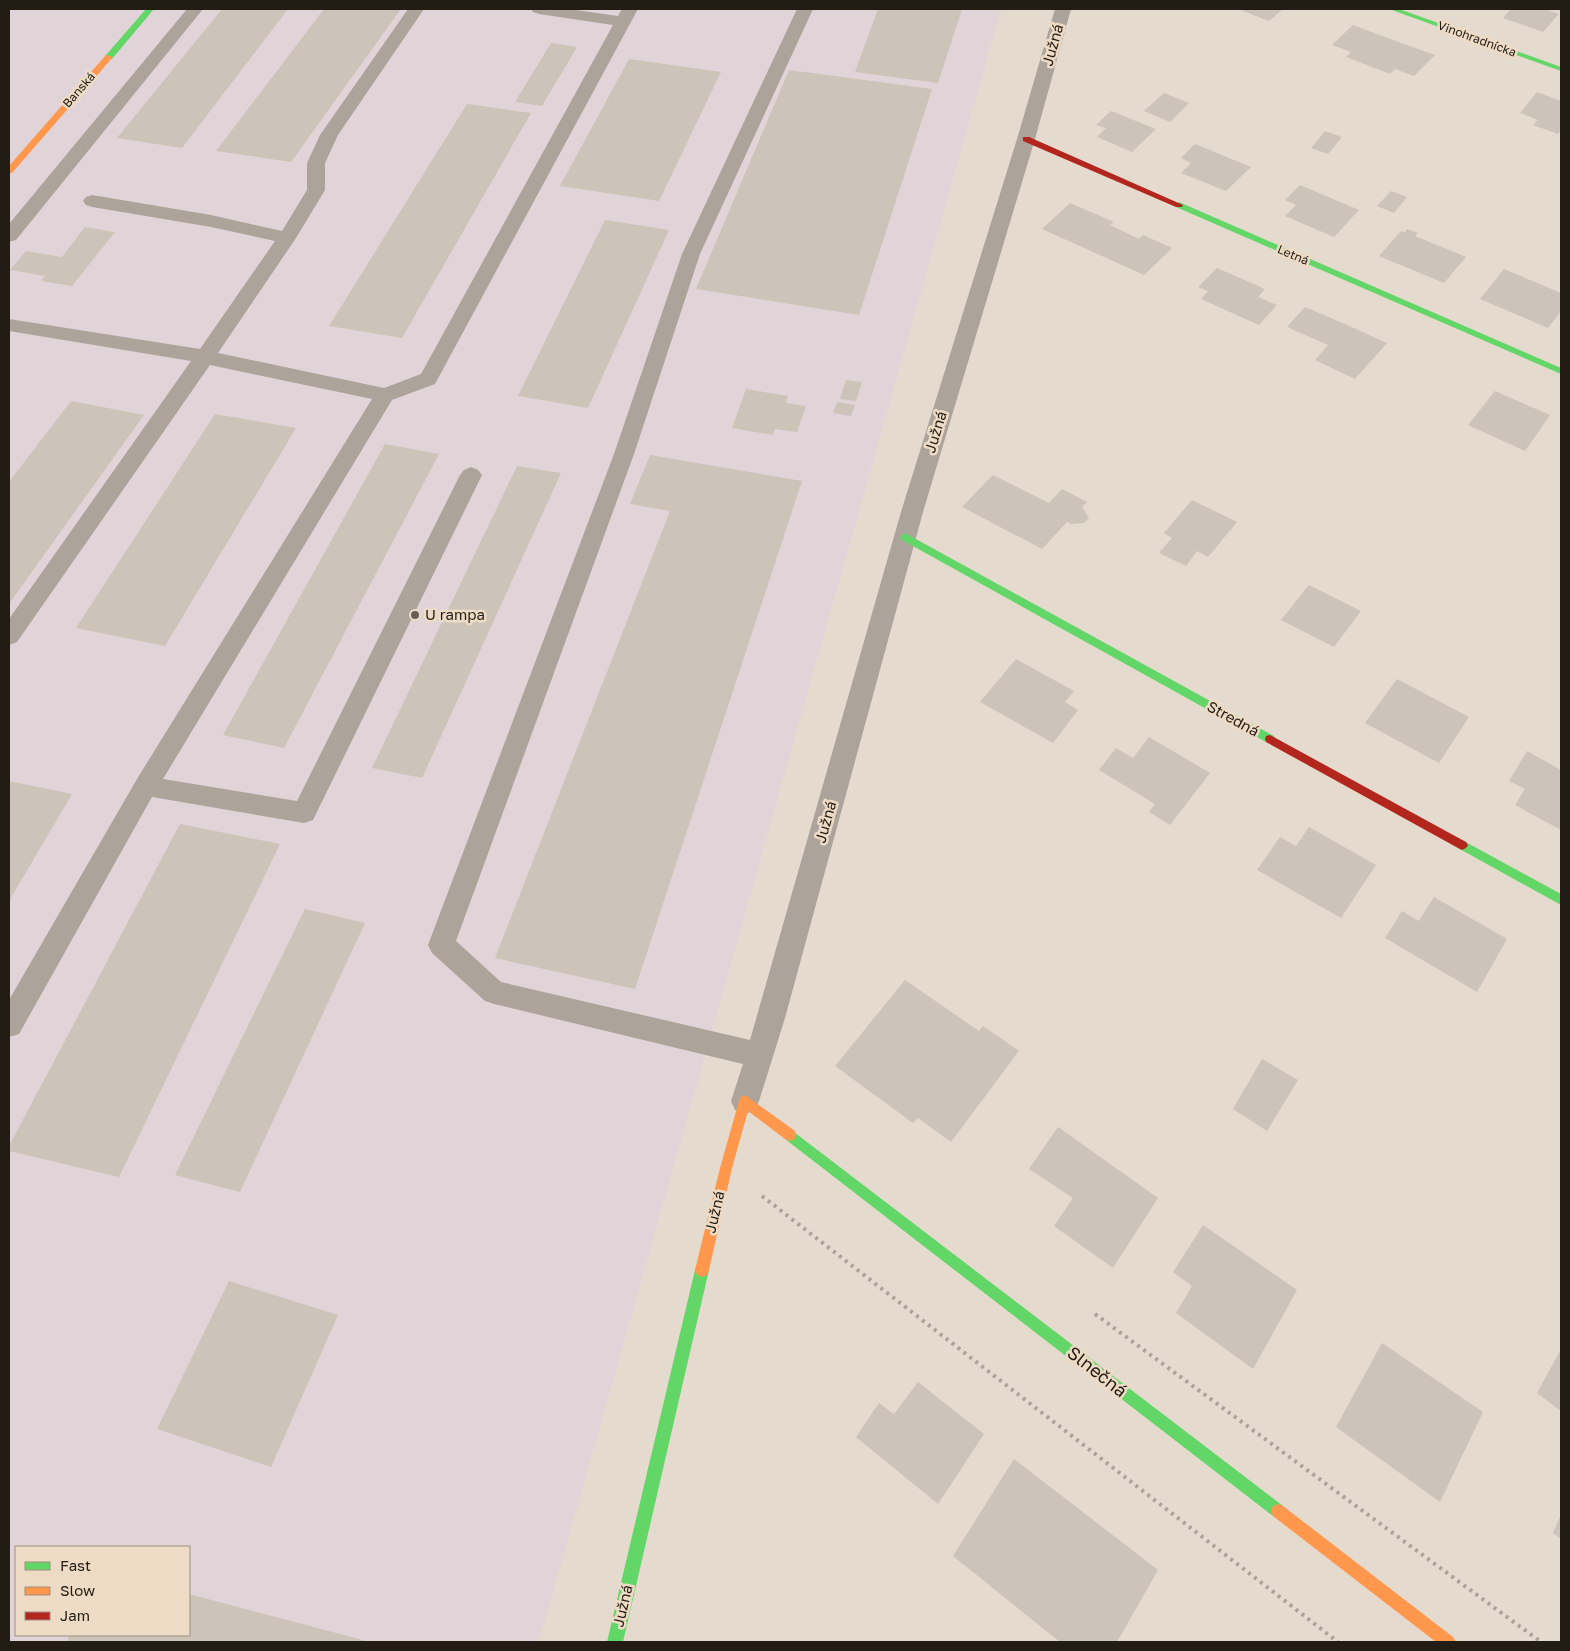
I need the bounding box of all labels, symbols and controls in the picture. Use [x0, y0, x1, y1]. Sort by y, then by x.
street label: Vinohradnícka [1436, 17, 1519, 60]
street label: Južná [1037, 22, 1067, 68]
street label: Banská [59, 69, 98, 110]
street label: Letná [1275, 241, 1311, 268]
street label: Južná [920, 409, 950, 455]
place label: U rampa [425, 605, 485, 623]
marker: U rampa [409, 609, 421, 621]
street label: Stredná [1204, 697, 1263, 740]
street label: Južná [810, 799, 840, 845]
street label: Južná [700, 1189, 728, 1235]
street label: Slnečná [1063, 1341, 1132, 1401]
legend [15, 1546, 190, 1636]
text: Fast [60, 1556, 91, 1574]
text: Slow [60, 1581, 95, 1599]
street label: Južná [608, 1583, 636, 1629]
text: Jam [60, 1606, 90, 1624]

